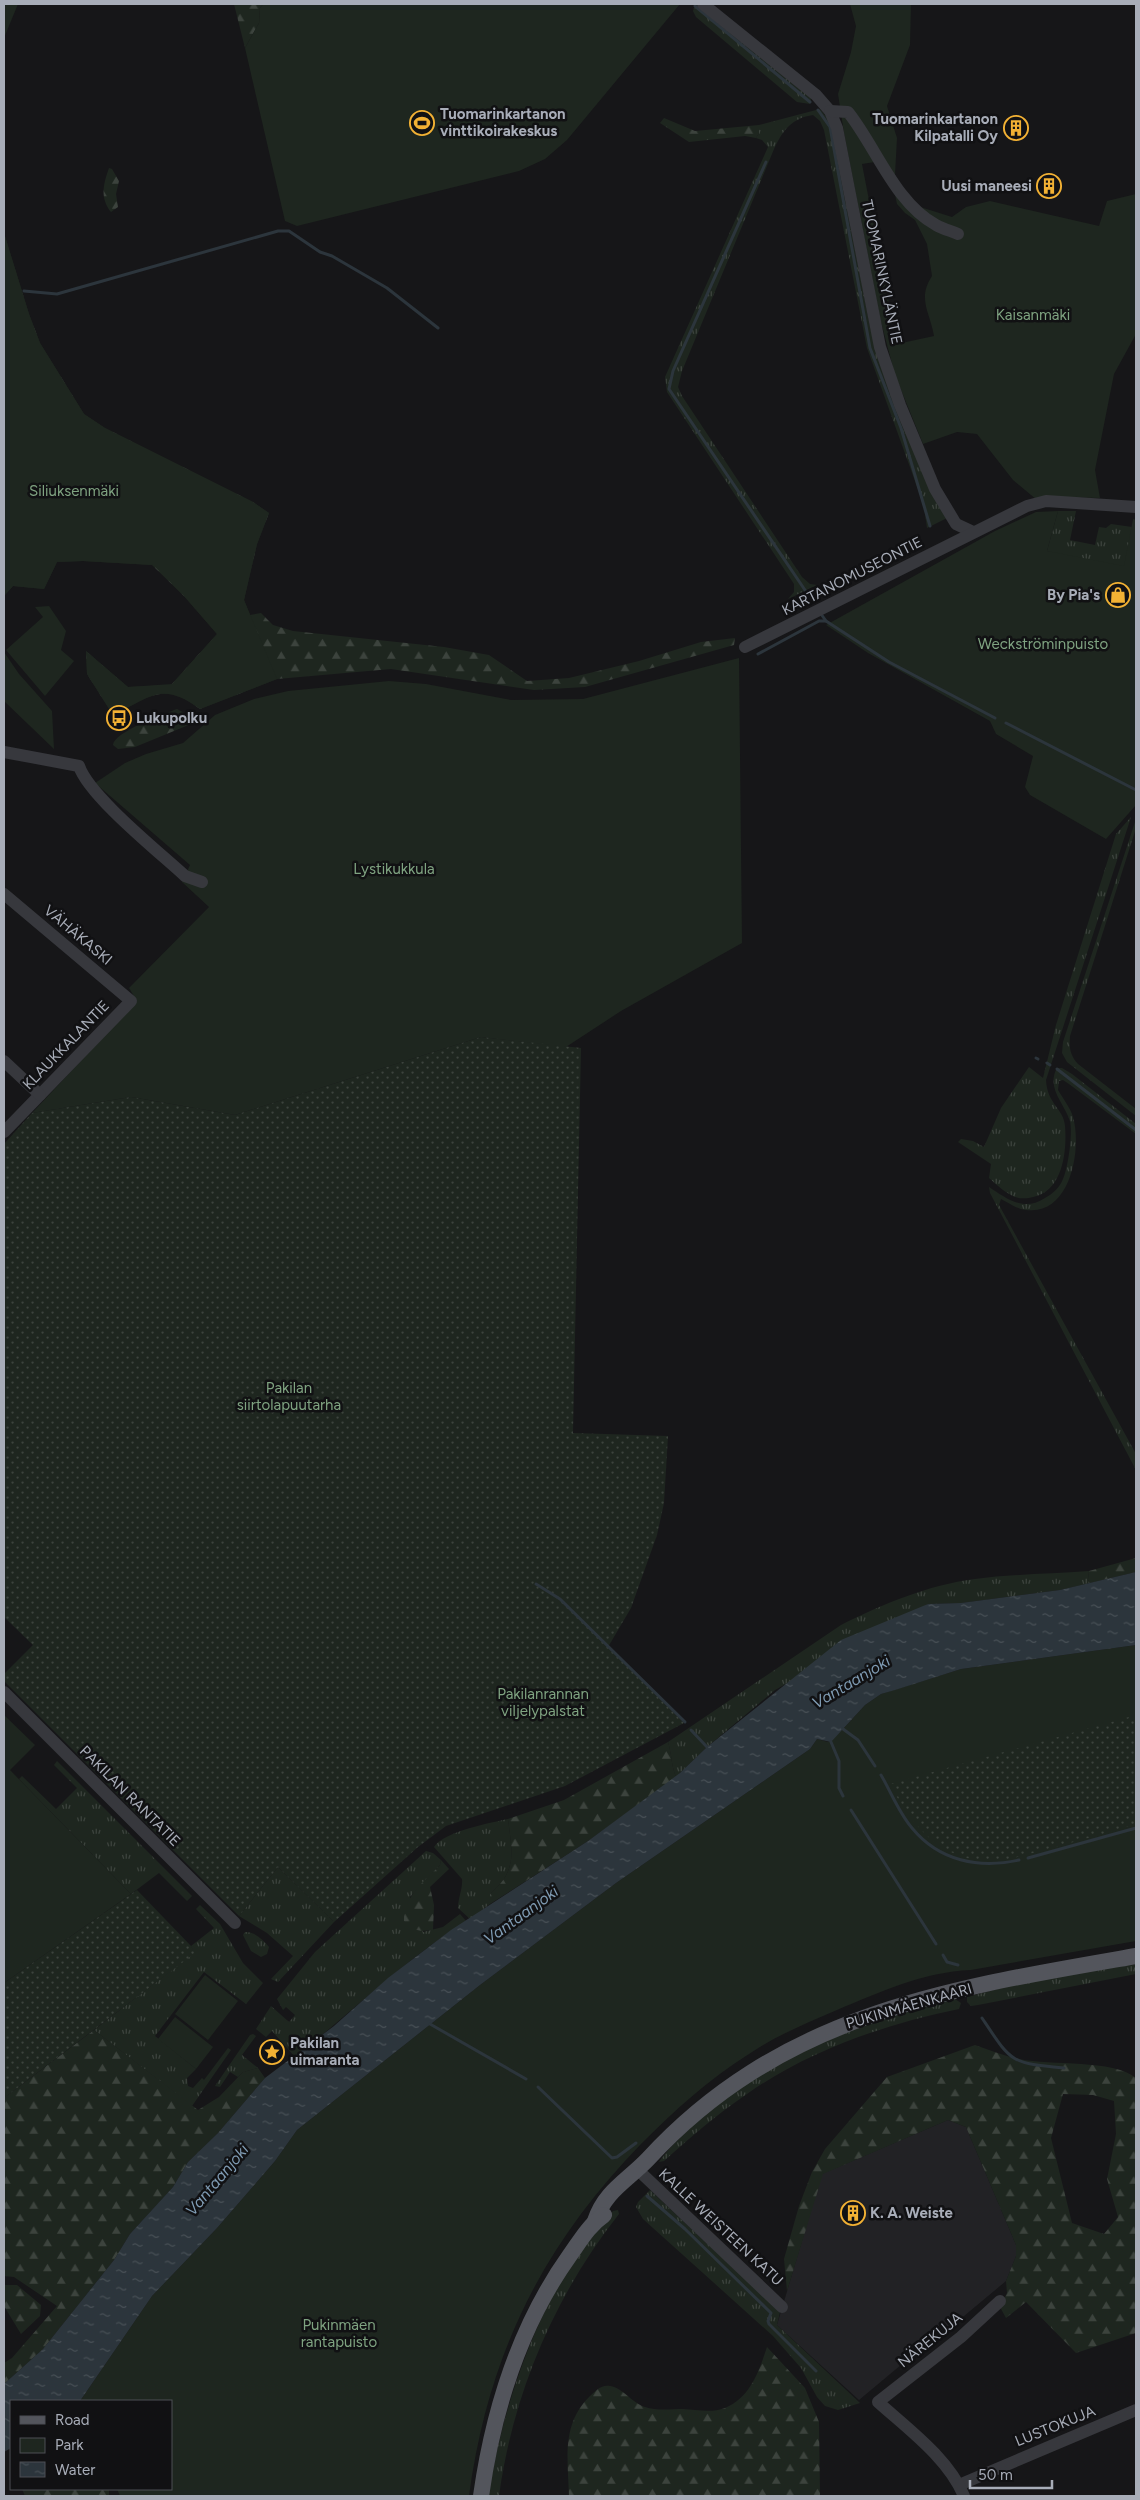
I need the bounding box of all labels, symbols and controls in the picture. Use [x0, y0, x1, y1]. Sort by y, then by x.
place label: Tuomarinkartanon vinttikoirakeskus [440, 105, 566, 140]
sports icon: Tuomarinkartanon vinttikoirakeskus [409, 110, 435, 136]
place label: Tuomarinkartanon Kilpatalli Oy [872, 110, 998, 145]
building icon: Tuomarinkartanon Kilpatalli Oy [1003, 115, 1029, 141]
building icon: Uusi maneesi [1036, 173, 1062, 199]
place label: Uusi maneesi [941, 177, 1032, 195]
street label: TUOMARINKYLÄNTIE [858, 198, 906, 346]
park label: Kaisanmäki [996, 306, 1070, 324]
park label: Siliuksenmäki [29, 482, 119, 500]
street label: KARTANOMUSEONTIE [779, 533, 925, 619]
shop icon: By Pia's [1105, 582, 1131, 608]
place label: By Pia's [1047, 586, 1100, 604]
park label: Weckströminpuisto [978, 635, 1109, 653]
bus stop icon: Lukupolku [106, 705, 132, 731]
place label: Lukupolku [136, 709, 207, 727]
park label: Lystikukkula [353, 860, 435, 878]
street label: VÄHÄKASKI [40, 901, 116, 969]
street label: KLAUKKALANTIE [19, 997, 113, 1093]
park label: Pakilan siirtolapuutarha [237, 1379, 341, 1414]
water label: Vantaanjoki [809, 1651, 894, 1713]
park label: Pakilanrannan viljelypalstat [497, 1685, 589, 1720]
street label: PAKILAN RANTATIE [76, 1742, 184, 1850]
water label: Vantaanjoki [480, 1881, 562, 1948]
street label: PUKINMÄENKAARI [844, 1979, 974, 2033]
place label: Pakilan uimaranta [290, 2034, 360, 2069]
place icon: Pakilan uimaranta [259, 2039, 285, 2065]
water label: Vantaanjoki [182, 2140, 253, 2220]
street label: KALLE WEISTEEN KATU [655, 2165, 787, 2289]
building icon: K. A. Weiste [840, 2200, 866, 2226]
place label: K. A. Weiste [870, 2204, 954, 2222]
street label: NÄREKUJA [894, 2309, 966, 2371]
park label: Pukinmäen rantapuisto [301, 2316, 377, 2351]
legend [10, 2400, 172, 2490]
street label: LUSTOKUJA [1012, 2402, 1098, 2450]
text: Road [55, 2411, 90, 2429]
text: Park [55, 2436, 84, 2454]
scale bar [970, 2458, 1052, 2490]
text: Water [55, 2461, 95, 2479]
text: 50 m [978, 2466, 1013, 2484]

